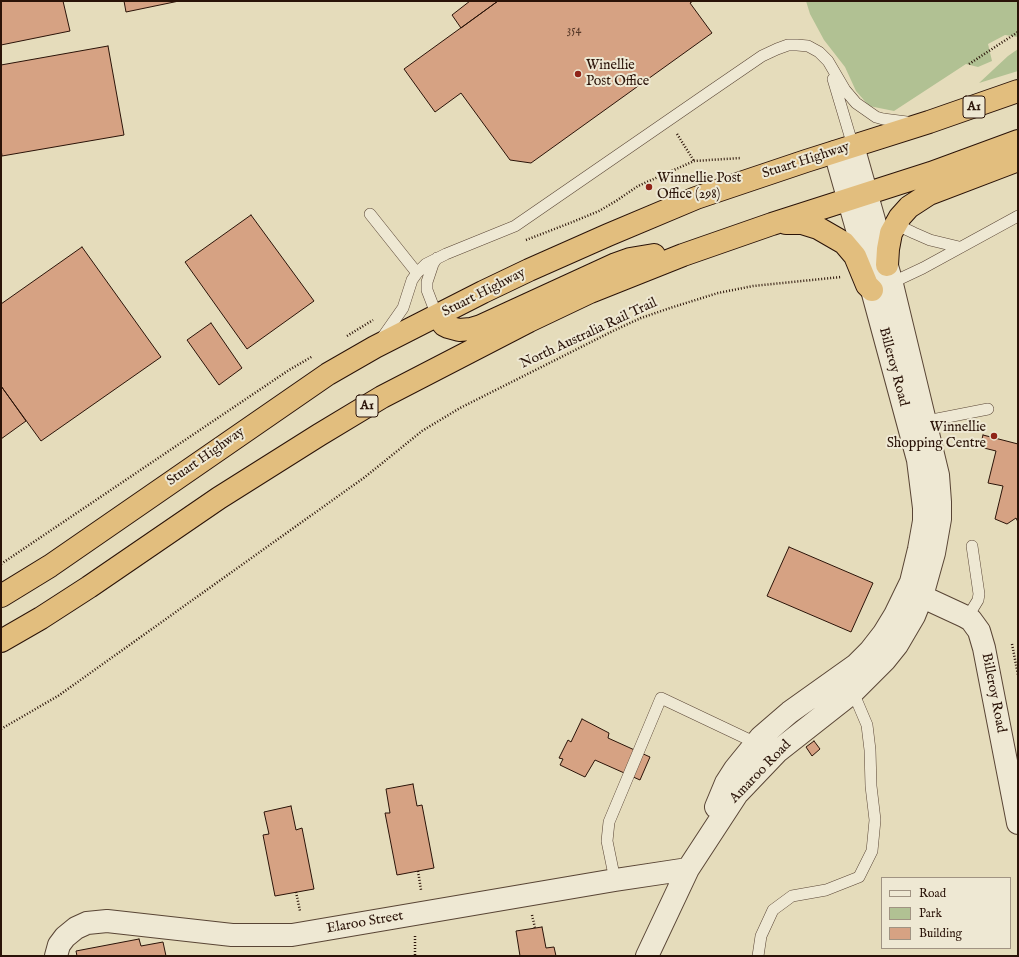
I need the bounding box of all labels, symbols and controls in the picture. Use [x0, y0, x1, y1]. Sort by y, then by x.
house number: 354 [567, 24, 581, 38]
place label: Winellie Post Office [586, 58, 649, 90]
marker: Winellie Post Office [573, 69, 583, 79]
road number: A1 [963, 96, 985, 118]
street label: Stuart Highway [760, 139, 852, 183]
place label: Winnellie Post Office (298) [657, 171, 741, 204]
marker: Winnellie Post Office (298) [644, 182, 654, 192]
street label: Stuart Highway [440, 265, 528, 321]
street label: North Australia Rail Trail [518, 295, 660, 373]
street label: Billeroy Road [874, 326, 912, 408]
road number: A1 [356, 395, 378, 417]
place label: Winnellie Shopping Centre [887, 420, 986, 452]
street label: Stuart Highway [164, 424, 248, 490]
marker: Winnellie Shopping Centre [989, 431, 999, 441]
street label: Billeroy Road [977, 652, 1009, 734]
street label: Amaroo Road [727, 737, 795, 807]
legend [881, 877, 1011, 949]
text: Road [919, 886, 946, 901]
text: Park [919, 906, 942, 921]
street label: Elaroo Street [325, 908, 405, 938]
text: Building [919, 926, 962, 941]

